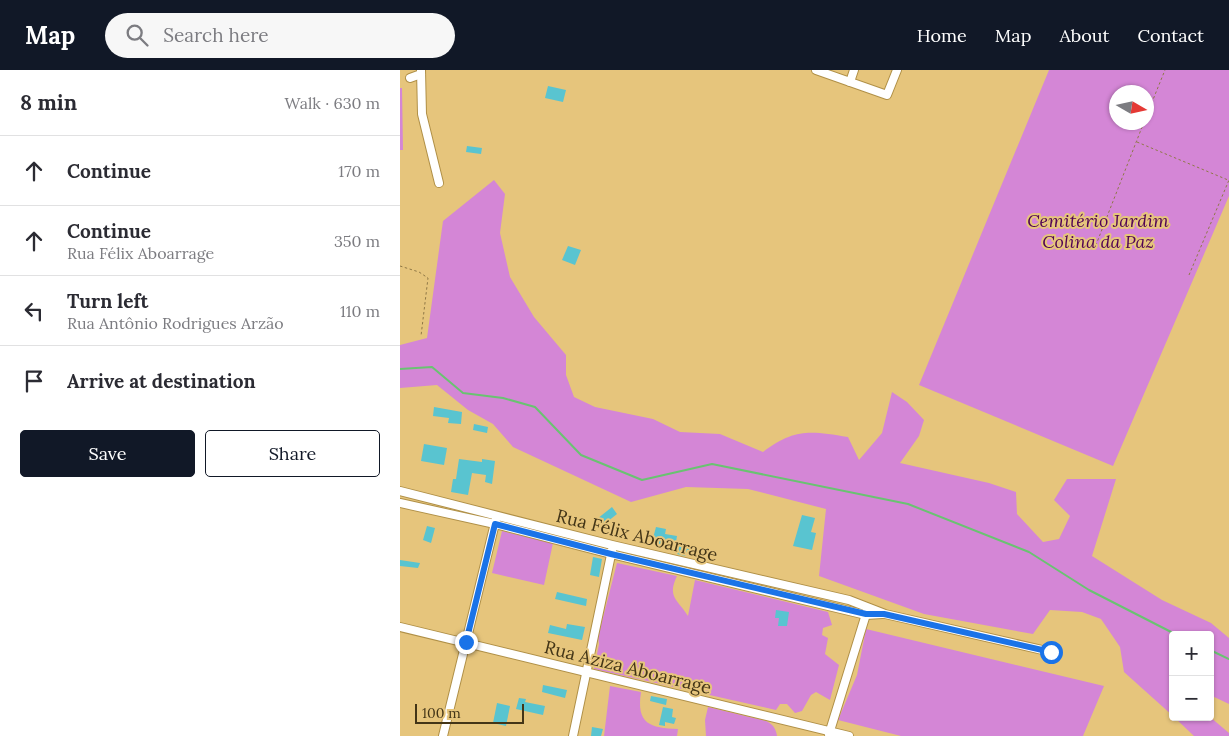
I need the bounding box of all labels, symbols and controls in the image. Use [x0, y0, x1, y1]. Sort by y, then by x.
search box [105, 13, 455, 58]
text: Map [25, 20, 75, 51]
icon: search [123, 21, 151, 49]
text: Search here [163, 23, 269, 47]
text: Home [917, 24, 967, 47]
text: Map [995, 24, 1031, 47]
text: About [1059, 24, 1109, 47]
text: Contact [1137, 24, 1204, 47]
north arrow [1109, 85, 1154, 130]
text: 8 min [20, 89, 77, 116]
text: Walk · 630 m [284, 93, 380, 113]
icon: ahead [20, 157, 48, 185]
text: Continue [67, 159, 151, 183]
text: 170 m [338, 161, 380, 181]
park label: Cemitério Jardim Colina da Paz [1027, 209, 1169, 253]
text: Continue [67, 219, 151, 243]
icon: ahead [20, 227, 48, 255]
text: 350 m [334, 231, 380, 251]
text: Rua Félix Aboarrage [67, 243, 214, 263]
text: Turn left [67, 289, 148, 313]
icon: left [20, 297, 48, 325]
text: 110 m [340, 301, 380, 321]
text: Rua Antônio Rodrigues Arzão [67, 313, 284, 333]
icon: arrive [20, 367, 48, 395]
text: Arrive at destination [67, 369, 256, 393]
button: Save [20, 430, 195, 477]
button: Share [205, 430, 380, 477]
street label: Rua Félix Aboarrage [554, 504, 720, 566]
route end [455, 631, 478, 654]
map controls [1169, 631, 1214, 721]
button: + [1169, 631, 1214, 676]
street label: Rua Aziza Aboarrage [542, 635, 714, 699]
route start [1040, 641, 1063, 664]
button: − [1169, 676, 1214, 721]
scale bar [415, 701, 524, 724]
text: 100 m [422, 704, 461, 722]

